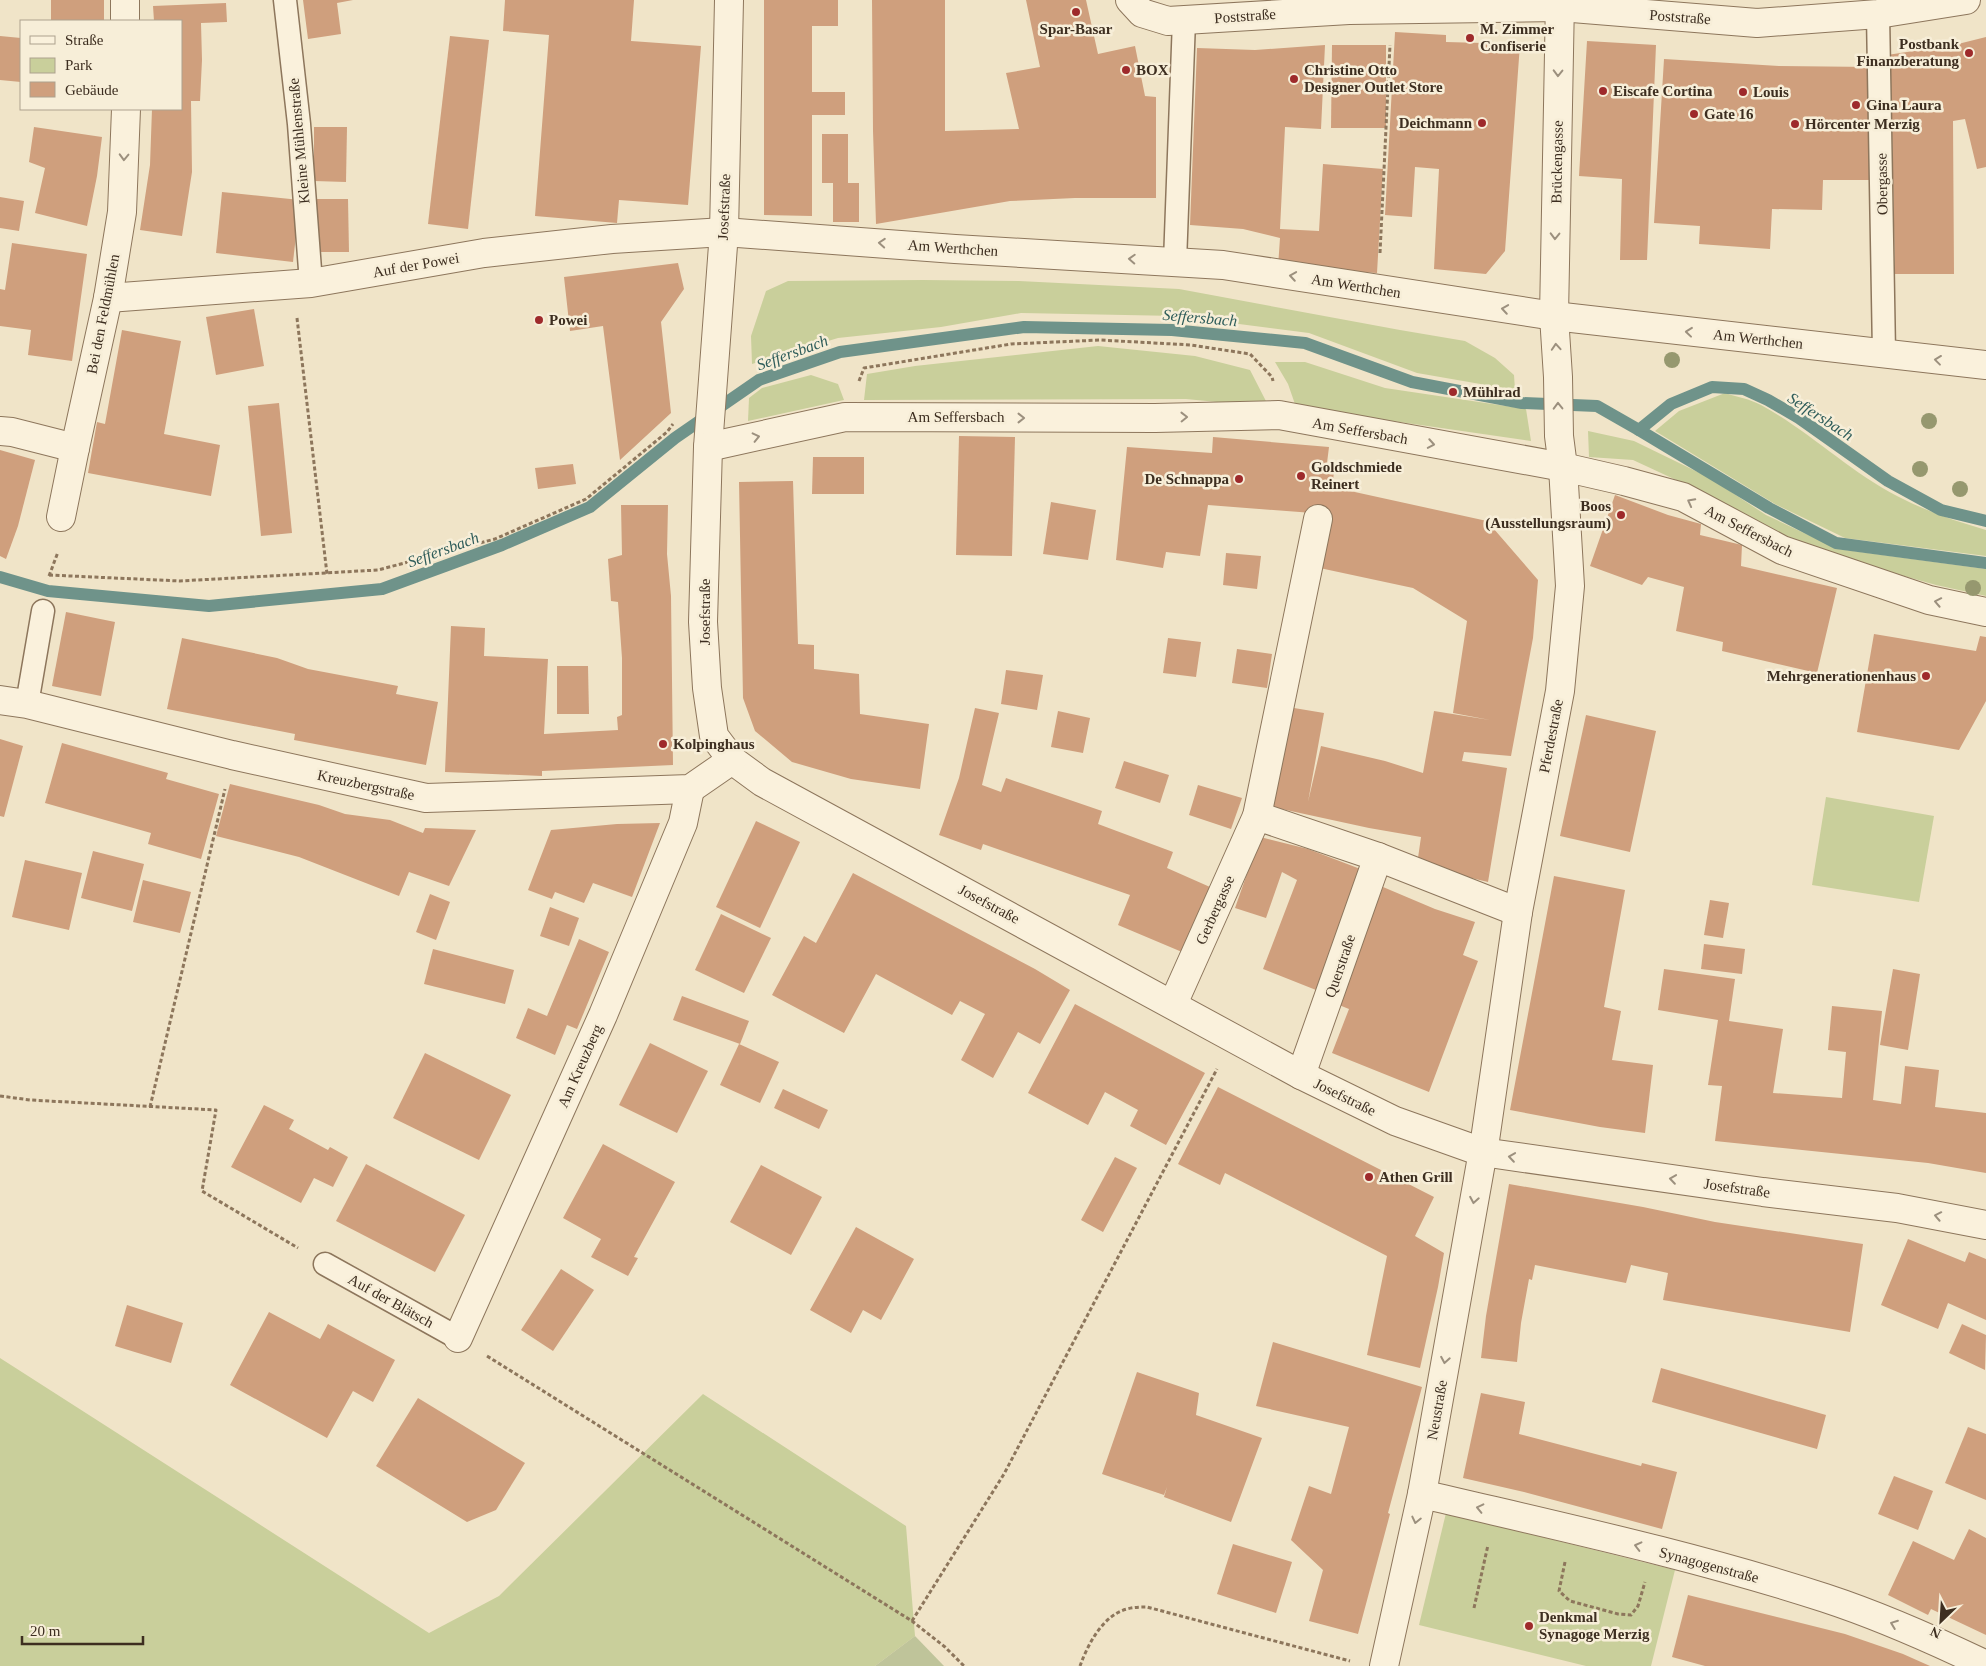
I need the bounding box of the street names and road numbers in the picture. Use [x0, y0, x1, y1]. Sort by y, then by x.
street label: Poststraße [1214, 6, 1277, 26]
street label: Poststraße [1649, 7, 1712, 27]
street label: Kleine Mühlenstraße [286, 77, 312, 205]
street label: Brückengasse [1548, 120, 1566, 204]
street label: Obergasse [1873, 152, 1891, 215]
street label: Josefstraße [715, 173, 733, 241]
street label: Am Werthchen [907, 237, 999, 259]
street label: Auf der Powei [372, 250, 460, 280]
street label: Bei den Feldmühlen [84, 252, 123, 375]
street label: Am Werthchen [1310, 271, 1402, 301]
street label: Am Werthchen [1712, 326, 1804, 352]
street label: Am Seffersbach [908, 409, 1005, 425]
street label: Am Seffersbach [1311, 415, 1410, 447]
street label: Am Seffersbach [1702, 502, 1796, 560]
street label: Josefstraße [697, 578, 713, 645]
street label: Pferdestraße [1536, 697, 1566, 774]
street label: Kreuzbergstraße [316, 767, 416, 803]
street label: Gerbergasse [1193, 873, 1237, 947]
street label: Josefstraße [956, 881, 1022, 927]
street label: Querstraße [1322, 932, 1358, 1000]
street label: Am Kreuzberg [555, 1022, 606, 1110]
street label: Josefstraße [1312, 1075, 1379, 1119]
street label: Josefstraße [1703, 1175, 1771, 1201]
street label: Auf der Blätsch [346, 1271, 437, 1331]
street label: Neustraße [1424, 1378, 1450, 1441]
street label: Synagogenstraße [1657, 1544, 1761, 1586]

